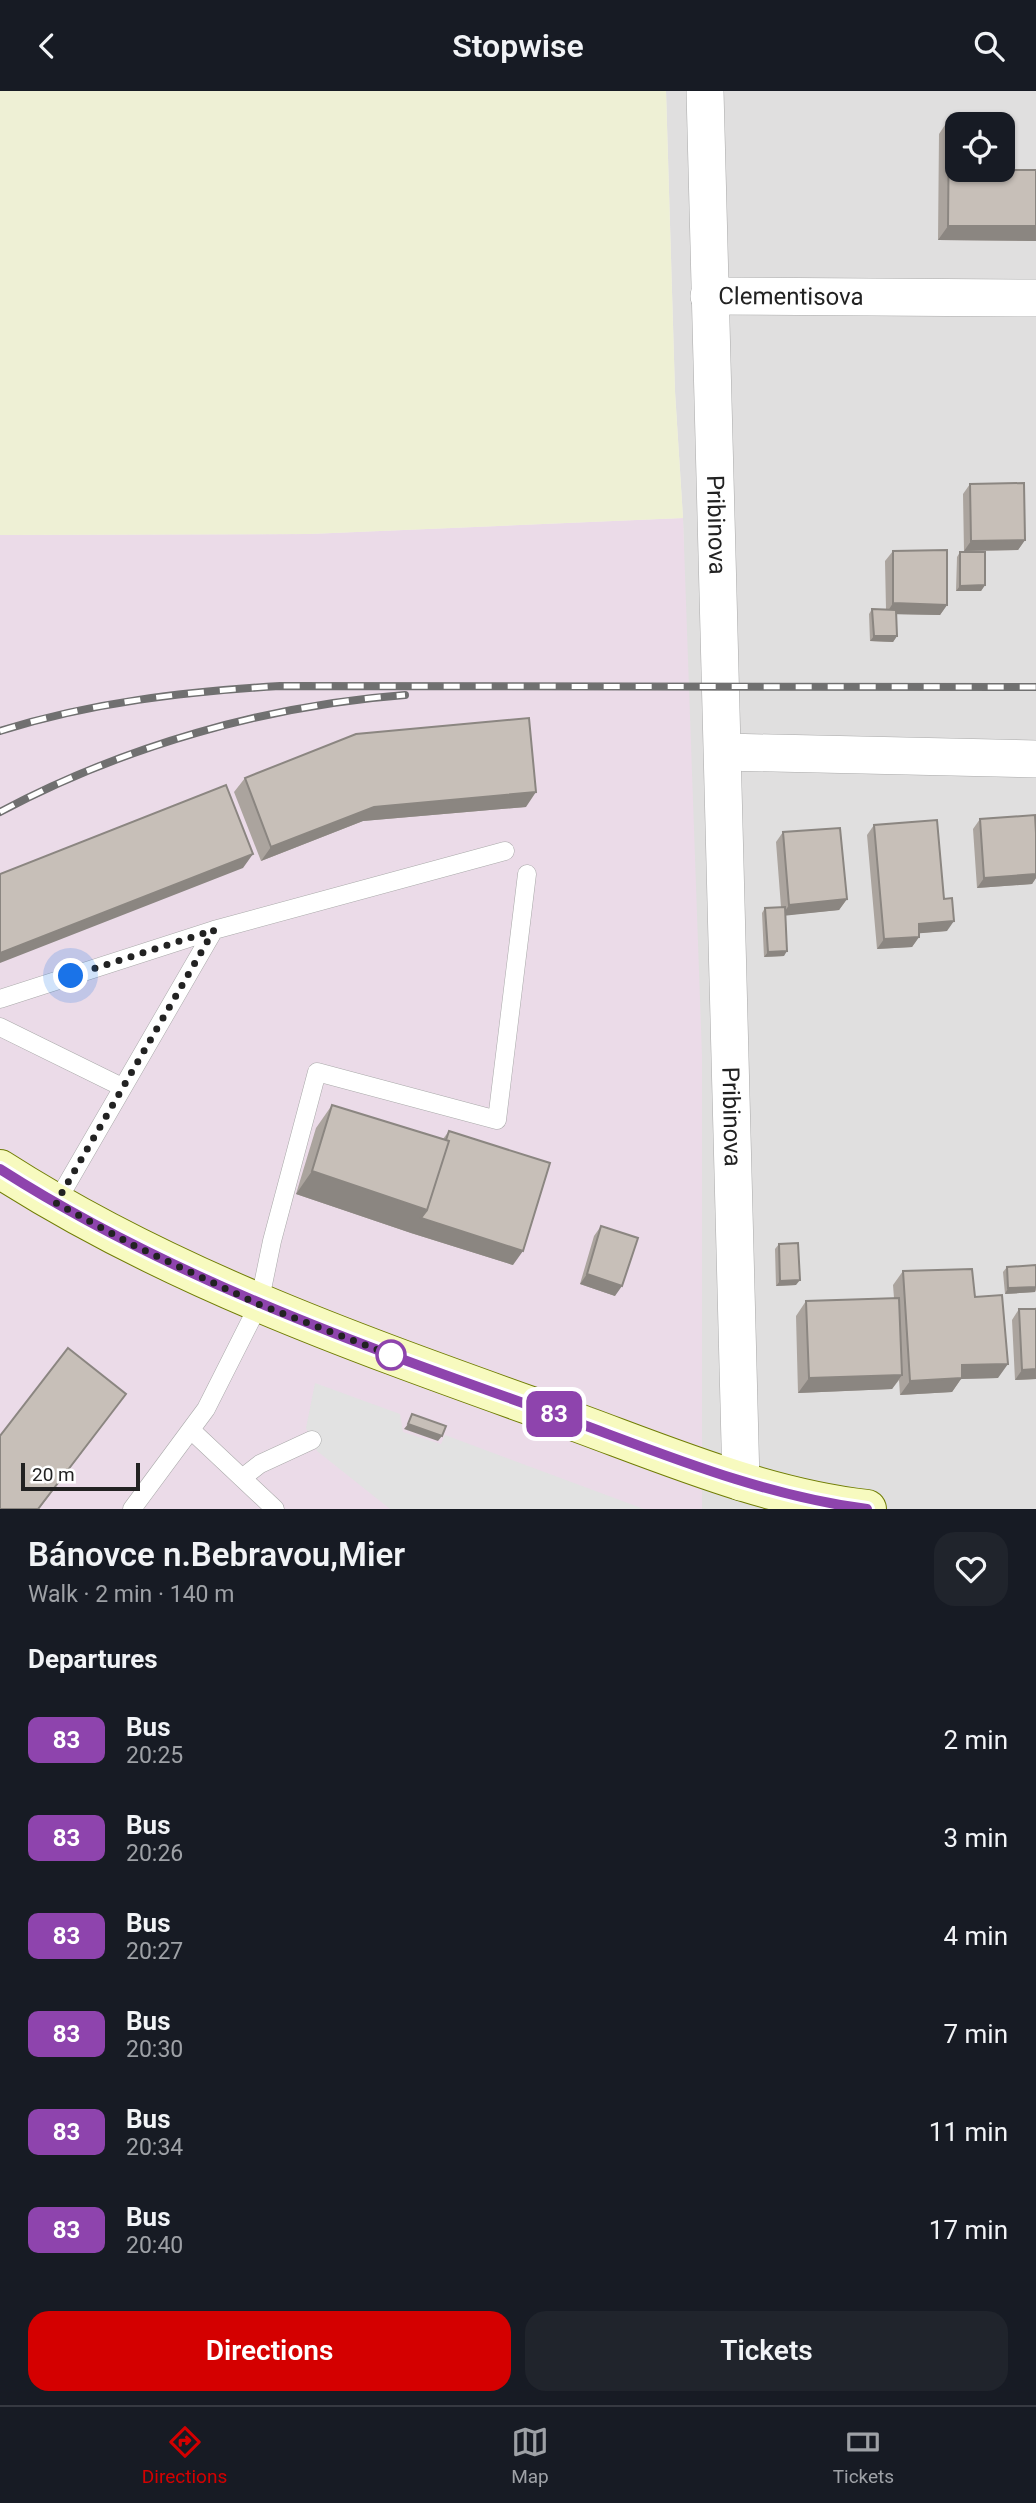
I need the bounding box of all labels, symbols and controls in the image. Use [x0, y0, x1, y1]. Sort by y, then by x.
icon: back [28, 27, 66, 65]
text: Stopwise [452, 27, 584, 65]
icon: search [970, 27, 1008, 65]
map controls [945, 112, 1015, 182]
button: locate [945, 112, 1015, 182]
street label: Clementisova [718, 282, 864, 311]
street label: Pribinova [701, 475, 732, 575]
your location [53, 958, 88, 993]
street label: Pribinova [716, 1066, 747, 1167]
unlabelled marker [376, 1340, 406, 1370]
line badge: 83 [522, 1391, 586, 1437]
text: 83 [540, 1400, 568, 1428]
scale bar [21, 1460, 140, 1492]
text: 20 m [32, 1463, 75, 1486]
button: heart [934, 1532, 1008, 1606]
text: Bánovce n.Bebravou,Mier [28, 1535, 405, 1574]
text: Walk · 2 min · 140 m [28, 1581, 234, 1608]
text: Departures [28, 1644, 158, 1674]
text: Bus [126, 1712, 171, 1742]
text: 2 min [943, 1725, 1008, 1755]
text: 83 [53, 1726, 80, 1754]
text: 20:25 [126, 1742, 183, 1769]
text: Bus [126, 1810, 171, 1840]
text: 3 min [943, 1823, 1008, 1853]
text: 83 [53, 1824, 80, 1852]
text: 20:26 [126, 1840, 183, 1867]
text: Bus [126, 1908, 171, 1938]
text: 4 min [943, 1921, 1008, 1951]
text: 83 [53, 1922, 80, 1950]
text: 20:27 [126, 1938, 183, 1965]
text: Bus [126, 2006, 171, 2036]
text: 7 min [943, 2019, 1008, 2049]
text: 83 [53, 2020, 80, 2048]
text: 20:30 [126, 2036, 183, 2063]
text: Bus [126, 2104, 171, 2134]
text: 11 min [929, 2117, 1008, 2147]
text: 83 [53, 2118, 80, 2146]
text: 20:34 [126, 2134, 183, 2161]
text: Bus [126, 2202, 171, 2232]
text: 17 min [929, 2215, 1008, 2245]
text: 83 [53, 2216, 80, 2244]
text: 20:40 [126, 2232, 183, 2259]
button: Directions [28, 2311, 511, 2391]
button: Tickets [525, 2311, 1008, 2391]
tab: Directions [142, 2423, 227, 2488]
tab: Map [511, 2423, 549, 2488]
tab: Tickets [833, 2423, 894, 2488]

